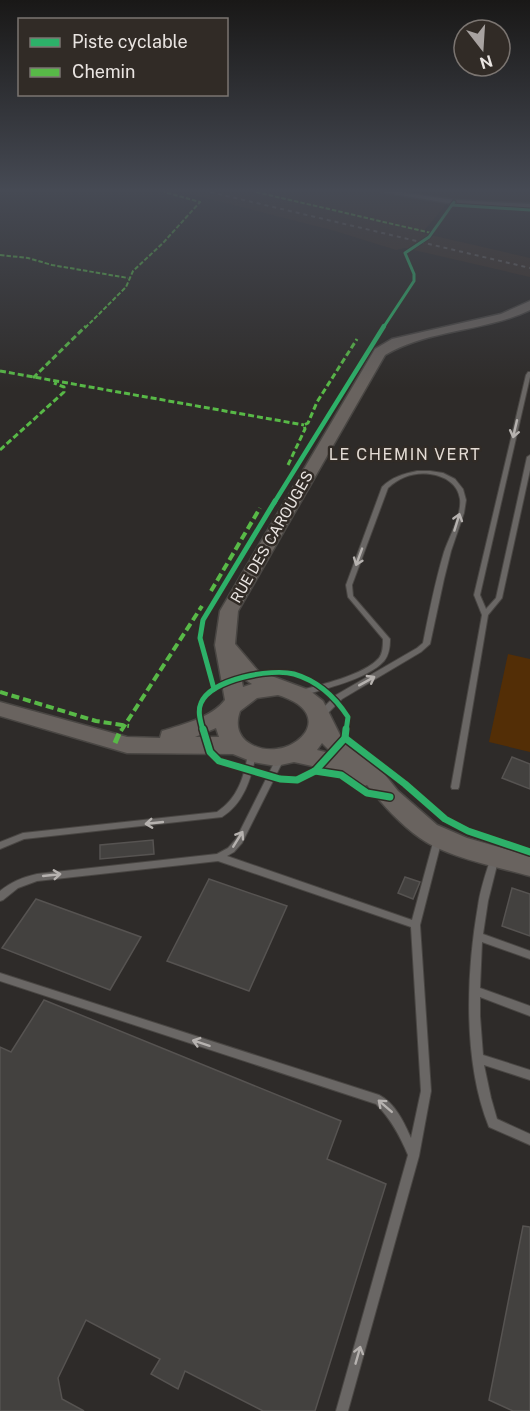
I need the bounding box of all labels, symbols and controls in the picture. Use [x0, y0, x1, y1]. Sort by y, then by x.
legend [18, 18, 228, 96]
north arrow [452, 18, 512, 78]
text: Piste cyclable [72, 31, 188, 52]
text: N [477, 51, 495, 73]
text: Chemin [72, 61, 136, 82]
one-way arrow [509, 419, 520, 438]
district label: LE CHEMIN VERT [329, 445, 481, 464]
street label: RUE DES CAROUGES [227, 468, 316, 606]
one-way arrow [452, 513, 463, 532]
one-way arrow [352, 547, 363, 566]
one-way arrow [358, 675, 376, 686]
one-way arrow [144, 818, 164, 829]
one-way arrow [233, 831, 245, 848]
one-way arrow [42, 869, 62, 880]
one-way arrow [192, 1036, 211, 1047]
one-way arrow [377, 1100, 393, 1113]
one-way arrow [353, 1346, 364, 1365]

